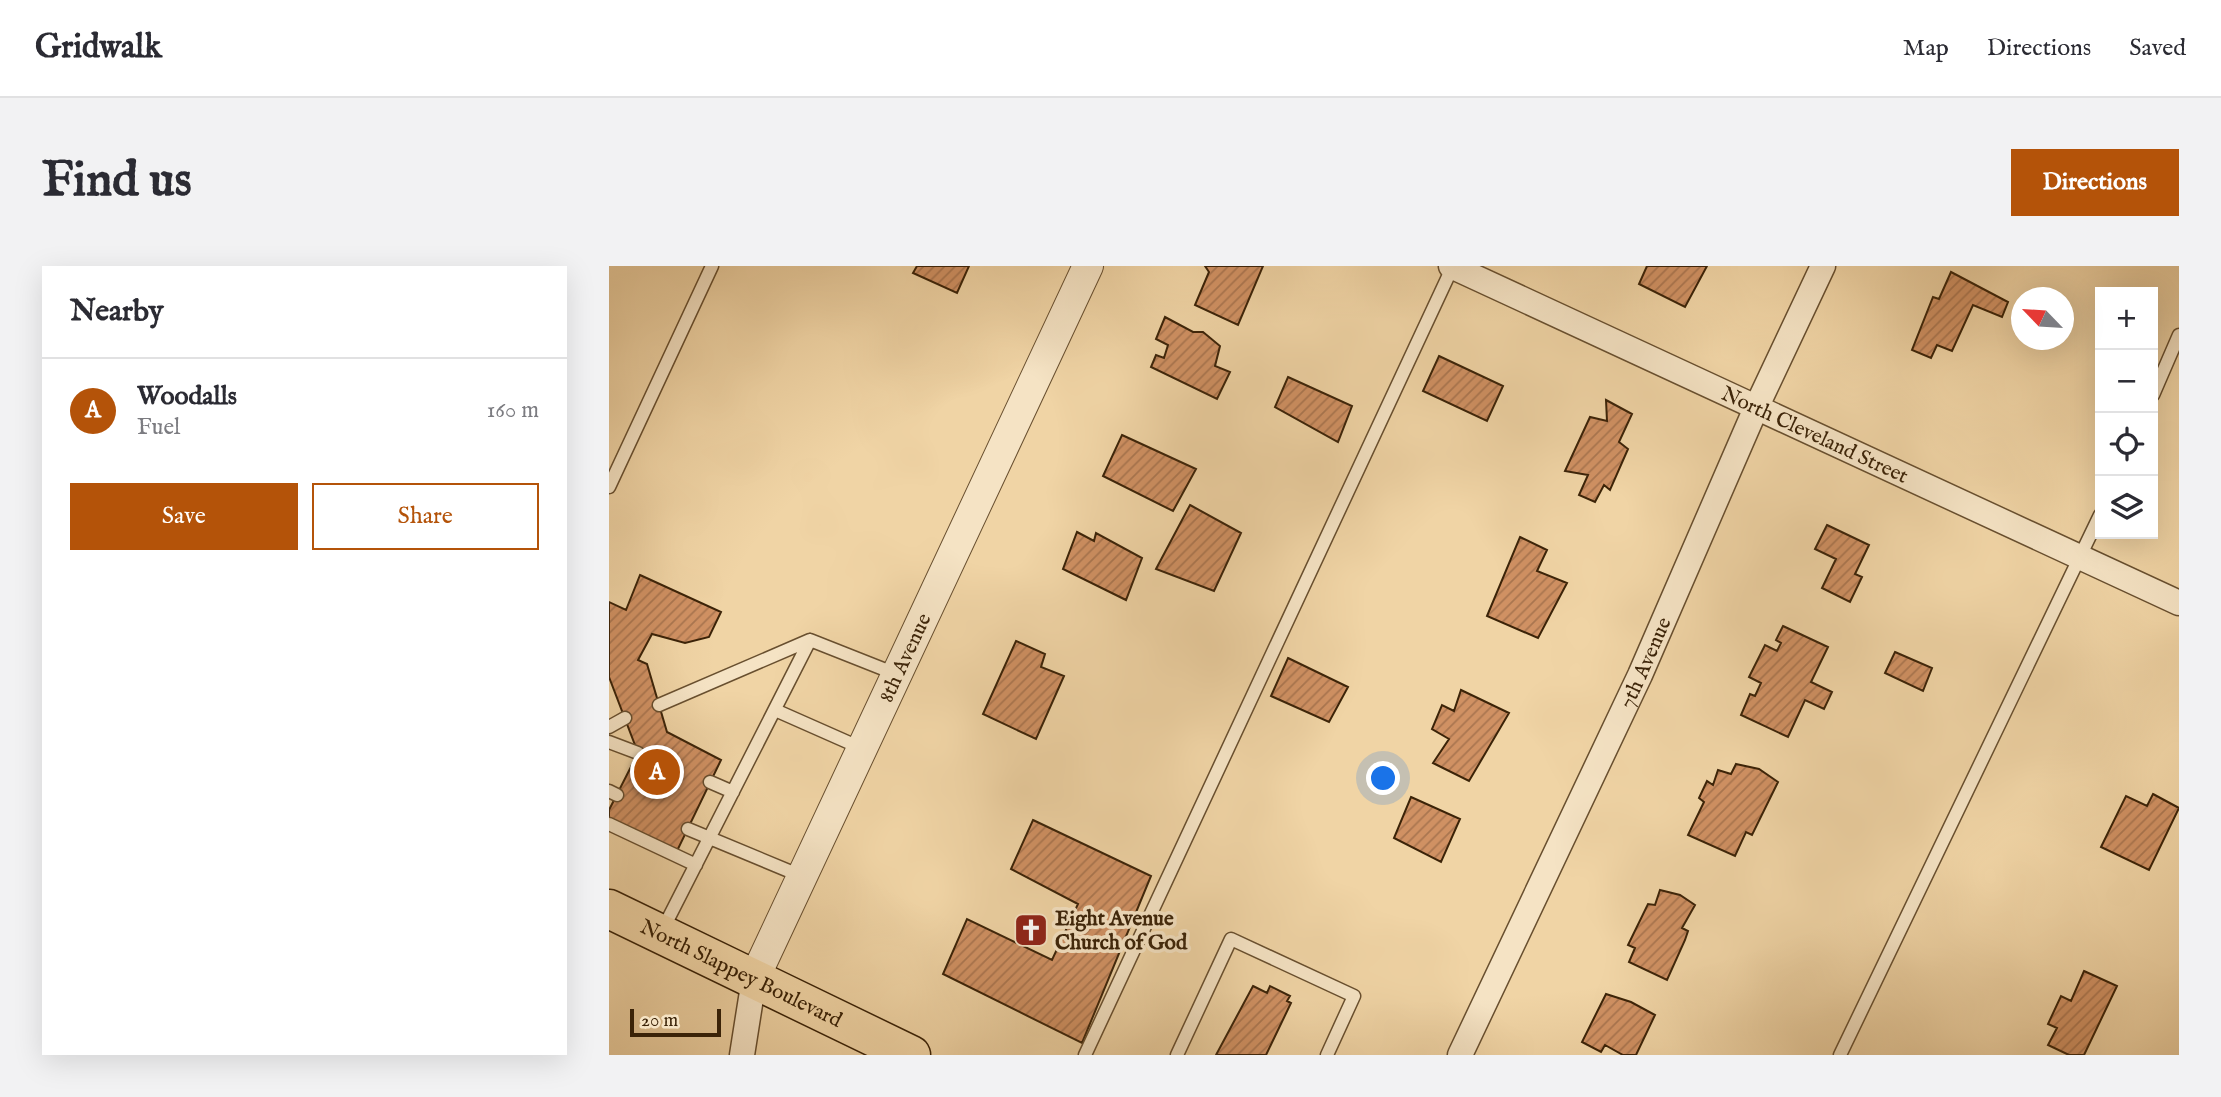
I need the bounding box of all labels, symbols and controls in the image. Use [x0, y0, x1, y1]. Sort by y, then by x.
text: Gridwalk [35, 27, 162, 69]
text: Map [1903, 33, 1949, 64]
text: Directions [1987, 33, 2091, 64]
text: Saved [2129, 33, 2186, 64]
button: Directions [2011, 149, 2179, 216]
text: Find us [42, 151, 192, 213]
north arrow [2011, 287, 2074, 350]
map controls [2095, 287, 2158, 539]
button: + [2095, 287, 2158, 350]
text: Nearby [70, 293, 163, 331]
button: − [2095, 350, 2158, 413]
text: Woodalls [137, 380, 237, 413]
street label: North Cleveland Street [1717, 381, 1912, 491]
text: A [85, 396, 101, 425]
text: 160 m [487, 396, 539, 425]
text: Fuel [137, 413, 180, 442]
button: locate [2095, 413, 2158, 476]
button: layers [2095, 476, 2158, 539]
button: Save [70, 483, 298, 550]
button: Share [312, 483, 539, 550]
street label: 8th Avenue [873, 609, 939, 707]
street label: 7th Avenue [1614, 613, 1679, 713]
pin: A [634, 746, 680, 798]
your location [1366, 761, 1400, 795]
place label: Eight Avenue Church of God [1055, 906, 1188, 957]
church icon: Eight Avenue Church of God [1012, 911, 1050, 949]
street label: North Slappey Boulevard [635, 914, 847, 1035]
scale bar [630, 1006, 721, 1038]
text: 20 m [641, 1009, 678, 1033]

